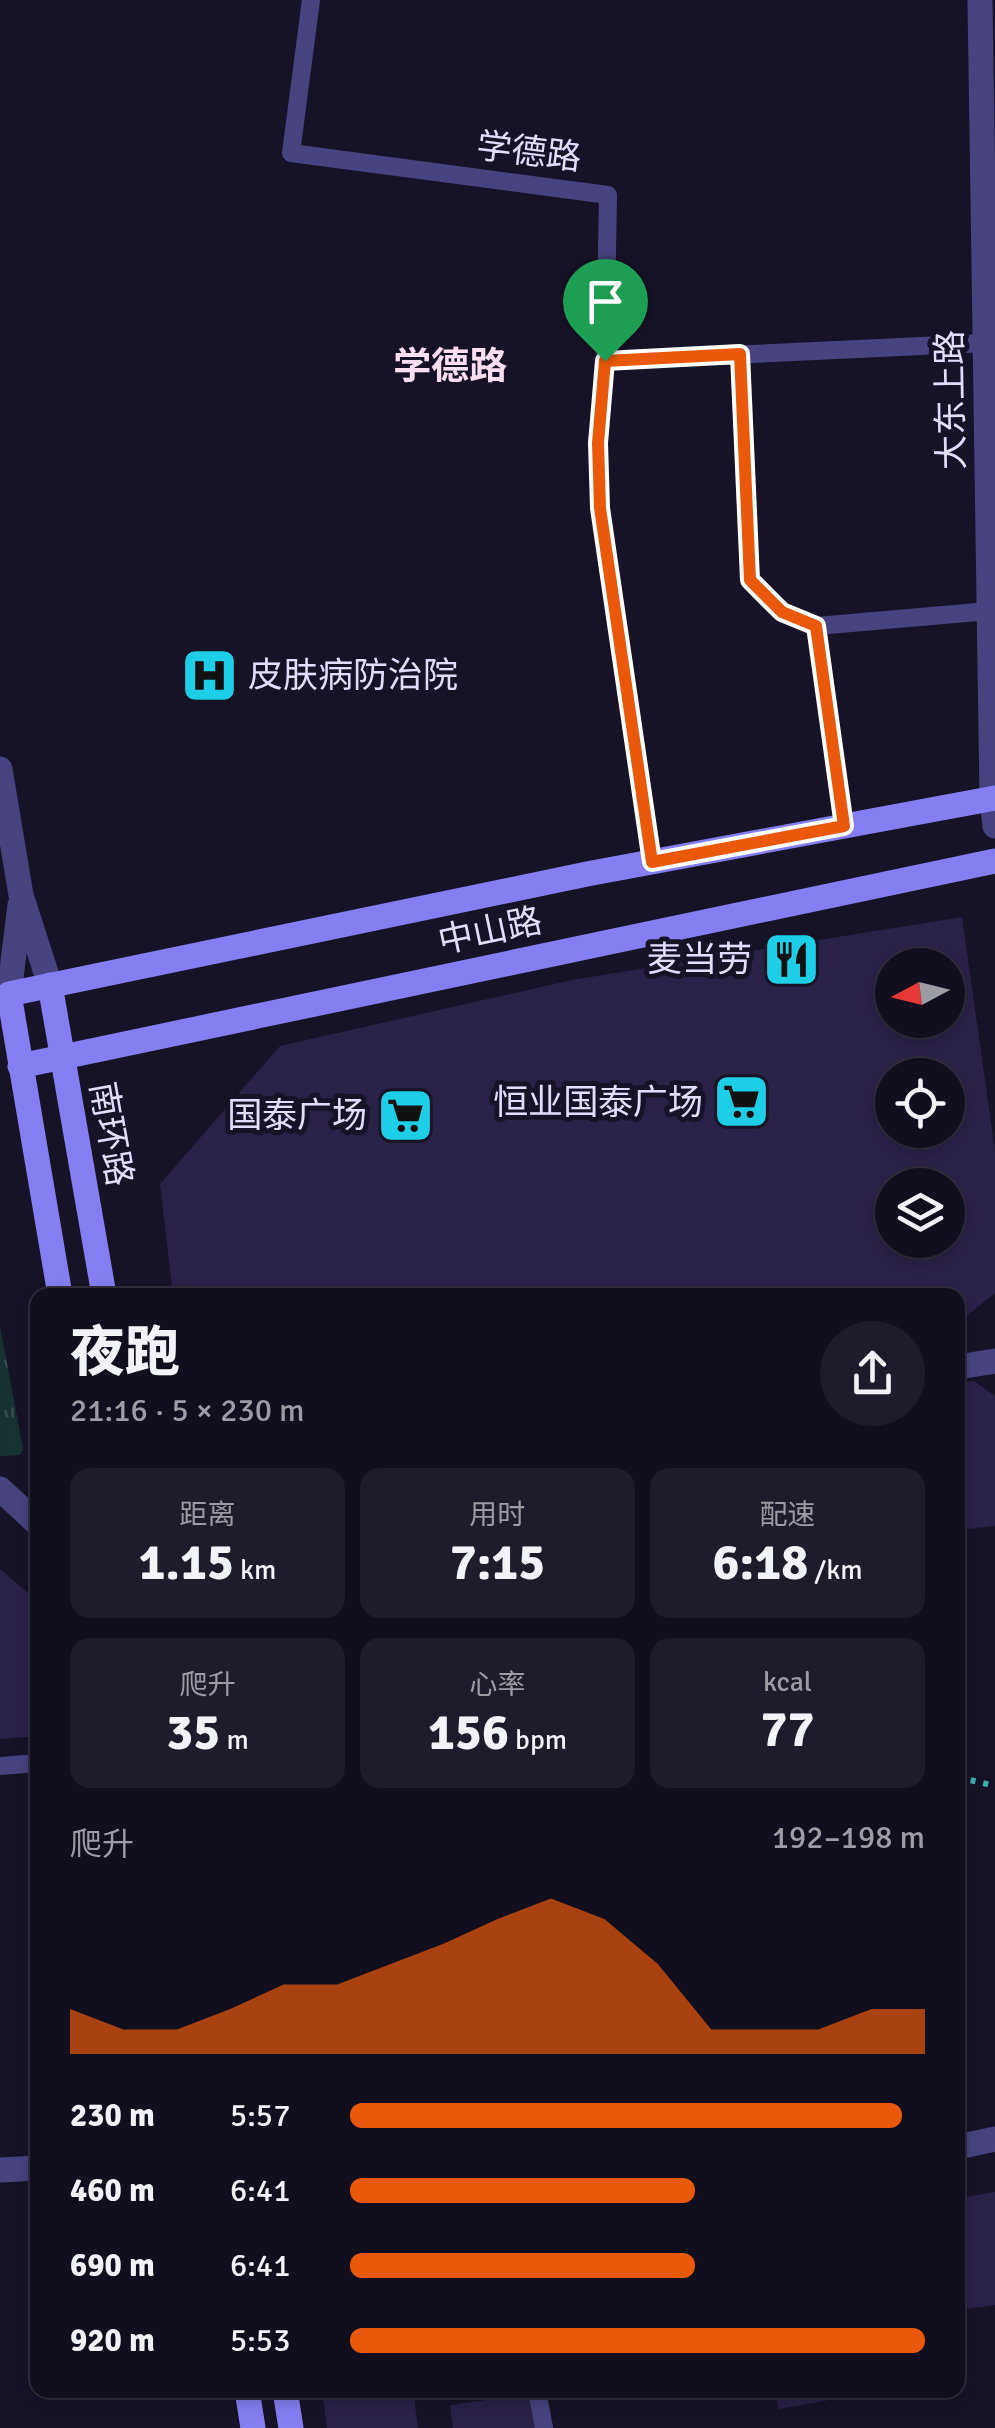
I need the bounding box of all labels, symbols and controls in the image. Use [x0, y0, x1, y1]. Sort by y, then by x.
street label: 学德路 [474, 124, 584, 180]
pin [563, 259, 648, 362]
icon: arrive [578, 274, 633, 329]
street label: 大东上路 [928, 330, 974, 470]
district label: 学德路 [393, 343, 507, 390]
hospital icon: 皮肤病防治院 [179, 645, 239, 705]
place label: 皮肤病防治院 [248, 654, 458, 697]
street label: 中山路 [434, 899, 546, 963]
restaurant icon: 麦当劳 [761, 929, 821, 989]
place label: 麦当劳 [647, 938, 752, 981]
north arrow [875, 948, 965, 1038]
map controls [875, 948, 965, 1258]
button: locate [875, 1058, 965, 1148]
supermarket icon: 恒业国泰广场 [712, 1072, 772, 1132]
street label: 南环路 [81, 1079, 141, 1189]
place label: 恒业国泰广场 [493, 1081, 703, 1124]
supermarket icon: 国泰广场 [376, 1085, 436, 1145]
place label: 国泰广场 [227, 1094, 367, 1137]
button: layers [875, 1168, 965, 1258]
text: 夜跑 [70, 1319, 180, 1387]
button: share [820, 1321, 925, 1426]
text: 21:16 · 5 × 230 m [70, 1391, 305, 1430]
text: 距离 [179, 1498, 236, 1532]
text: 用时 [469, 1498, 526, 1532]
text: 配速 [759, 1498, 816, 1532]
text: 1.15 [139, 1532, 234, 1594]
text: 7:15 [450, 1532, 545, 1594]
text: 6:18 [712, 1532, 808, 1594]
text: km [234, 1553, 276, 1587]
text: /km [808, 1553, 863, 1587]
text: kcal [763, 1665, 812, 1699]
text: 爬升 [179, 1668, 236, 1702]
text: 心率 [469, 1668, 526, 1702]
text: 77 [760, 1699, 815, 1761]
text: 35 [166, 1702, 220, 1764]
text: 156 [428, 1702, 509, 1764]
text: m [220, 1723, 249, 1757]
text: bpm [509, 1723, 567, 1757]
text: 192–198 m [772, 1818, 925, 1857]
text: 爬升 [70, 1825, 134, 1864]
text: 230 m [70, 2096, 155, 2135]
text: 5:57 [230, 2096, 290, 2135]
text: 460 m [70, 2171, 155, 2210]
text: 6:41 [230, 2171, 290, 2210]
text: 690 m [70, 2246, 155, 2285]
text: 6:41 [230, 2246, 290, 2285]
text: 920 m [70, 2321, 155, 2360]
text: 5:53 [230, 2321, 290, 2360]

